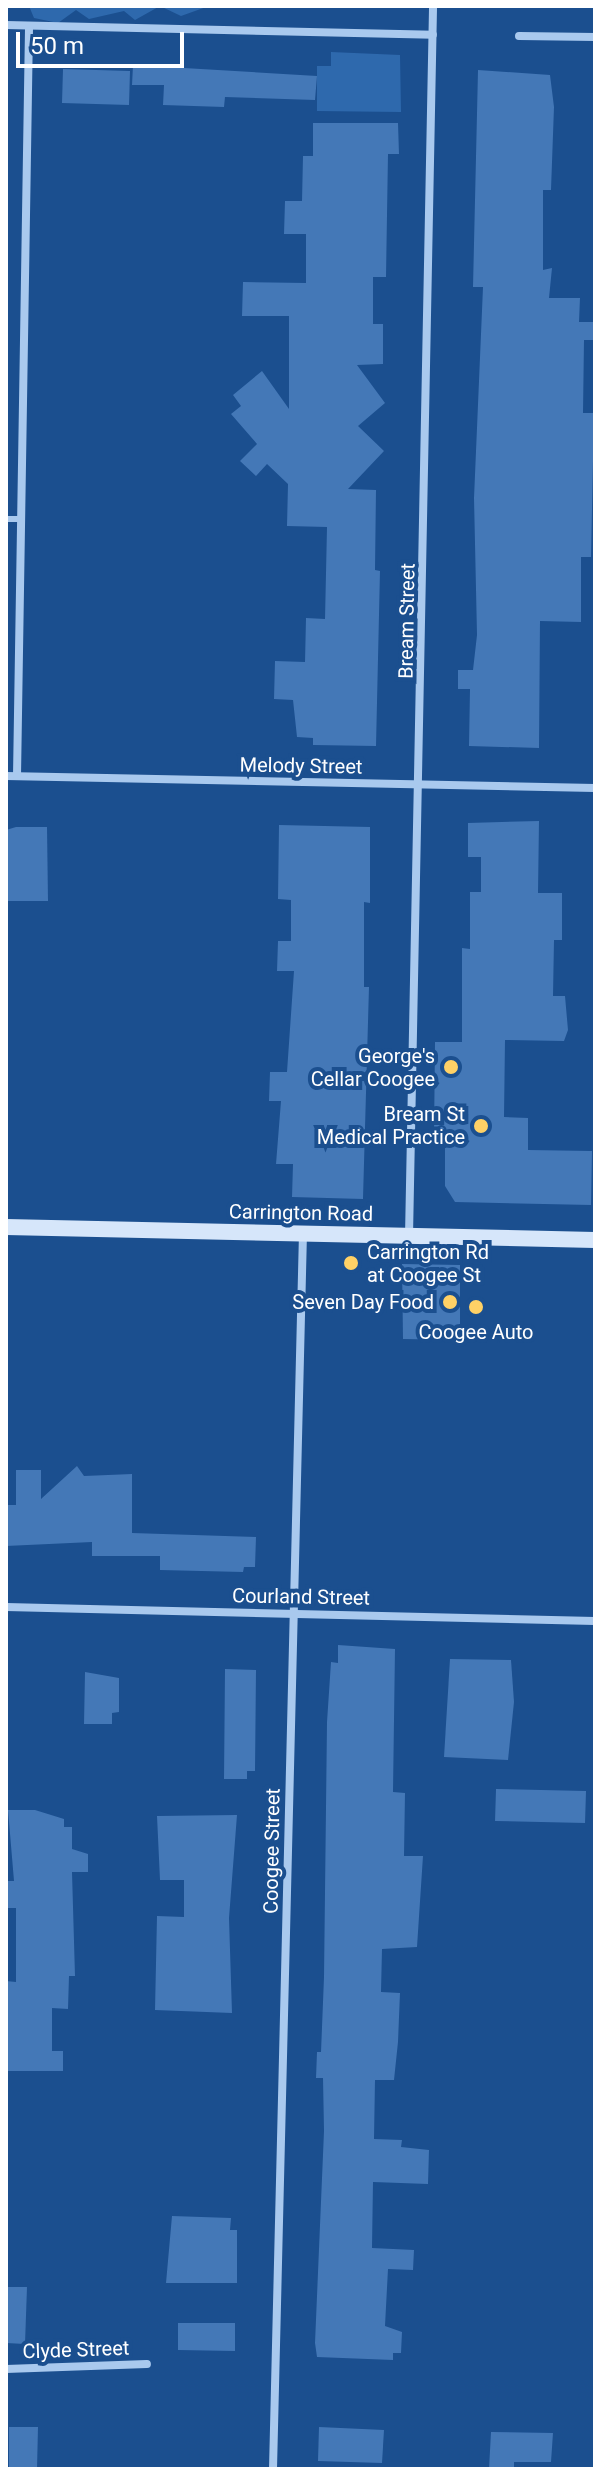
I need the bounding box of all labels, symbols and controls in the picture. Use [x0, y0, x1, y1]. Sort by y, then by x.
scale bar [20, 16, 188, 66]
text: 50 m [30, 32, 84, 60]
street label: Bream Street [394, 563, 420, 679]
street label: Melody Street [239, 753, 363, 779]
place label: George's Cellar Coogee [311, 1044, 435, 1091]
marker: George's Cellar Coogee [442, 1058, 460, 1076]
place label: Bream St Medical Practice [317, 1102, 465, 1149]
marker: Bream St Medical Practice [472, 1117, 490, 1135]
street label: Carrington Road [229, 1200, 373, 1226]
place label: Carrington Rd at Coogee St [367, 1240, 489, 1287]
marker: Carrington Rd at Coogee St [342, 1254, 360, 1272]
place label: Seven Day Food [292, 1290, 434, 1314]
marker: Seven Day Food [441, 1293, 459, 1311]
marker: Coogee Auto [467, 1298, 485, 1316]
place label: Coogee Auto [419, 1320, 533, 1344]
street label: Courland Street [232, 1584, 370, 1610]
street label: Coogee Street [259, 1788, 285, 1914]
street label: Clyde Street [22, 2336, 130, 2364]

